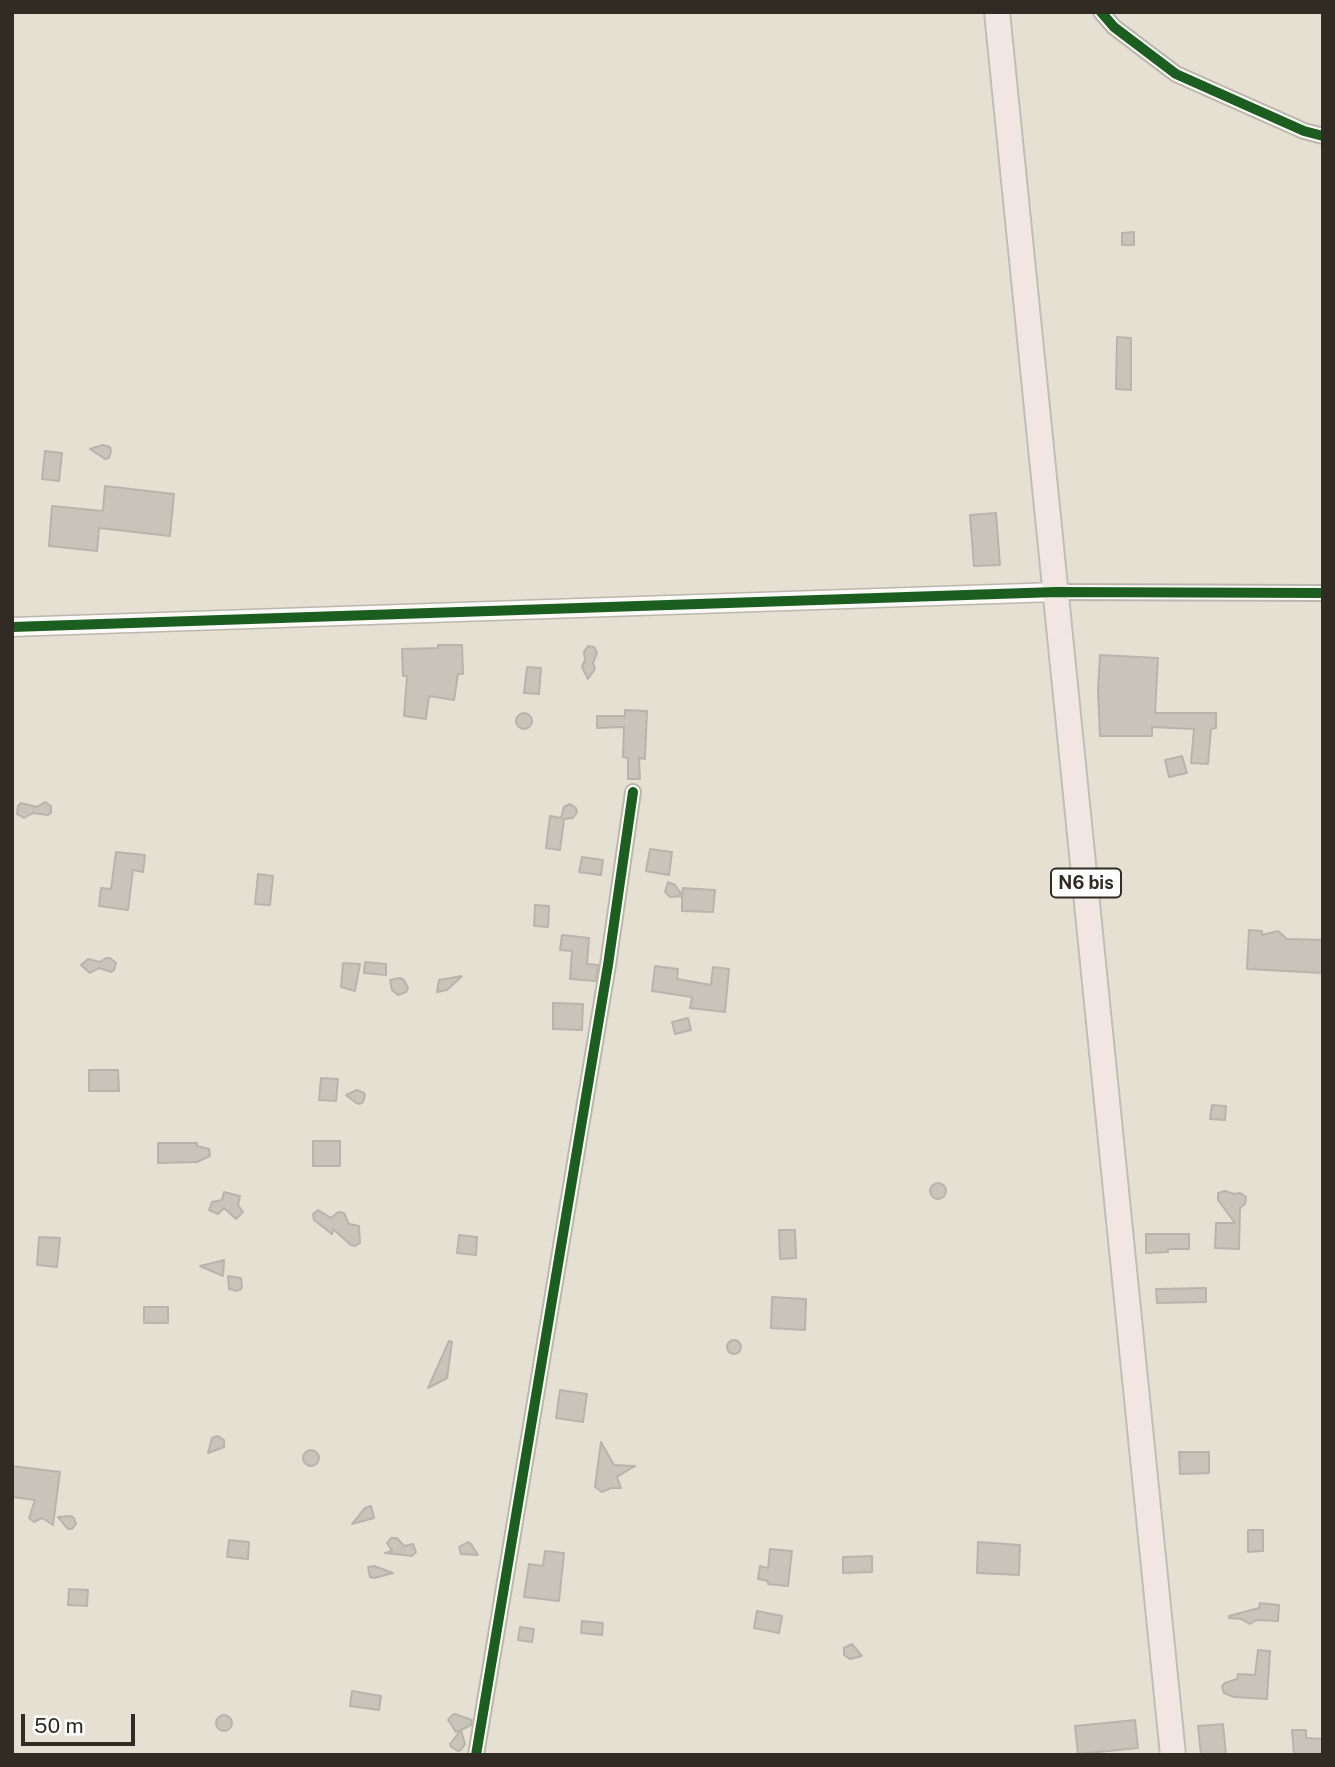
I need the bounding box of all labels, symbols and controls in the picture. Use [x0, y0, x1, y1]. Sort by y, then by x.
road number: N6 bis [1051, 868, 1121, 898]
scale bar [24, 1700, 138, 1744]
text: 50 m [34, 1713, 84, 1738]

